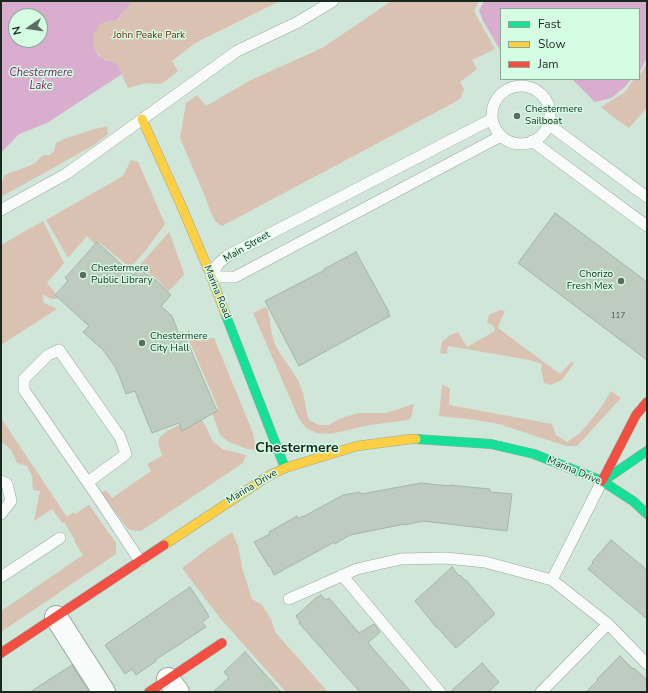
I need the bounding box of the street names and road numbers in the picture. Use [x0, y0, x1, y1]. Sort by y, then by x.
street label: Main Street [222, 229, 272, 265]
street label: Marina Road [201, 264, 233, 320]
street label: Marina Drive [545, 454, 603, 488]
street label: Marina Drive [224, 467, 280, 507]

